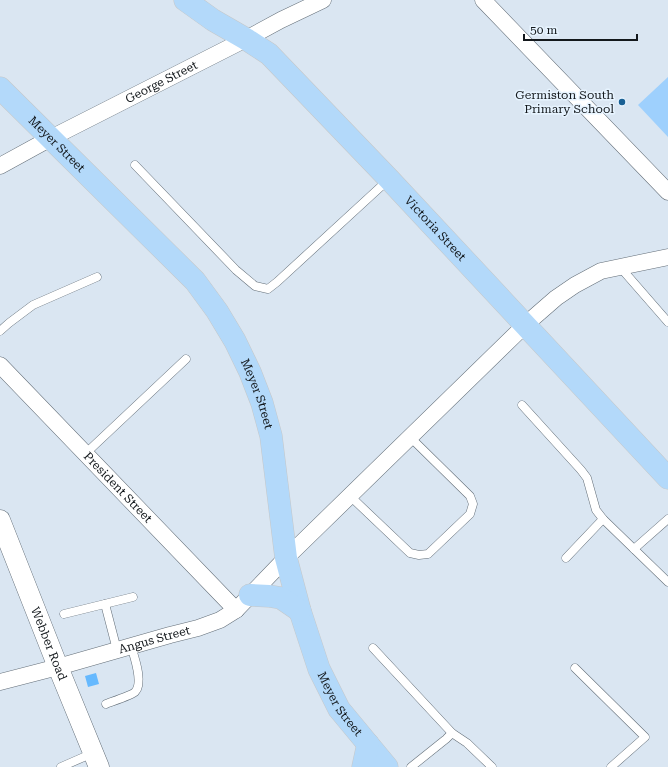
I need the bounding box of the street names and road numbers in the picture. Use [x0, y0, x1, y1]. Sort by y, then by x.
street label: George Street [123, 58, 200, 106]
street label: Meyer Street [26, 113, 88, 176]
street label: Victoria Street [402, 193, 469, 264]
street label: Meyer Street [238, 357, 276, 431]
street label: President Street [81, 449, 156, 526]
street label: Webber Road [28, 605, 70, 683]
street label: Angus Street [117, 623, 192, 656]
street label: Meyer Street [315, 669, 366, 739]

